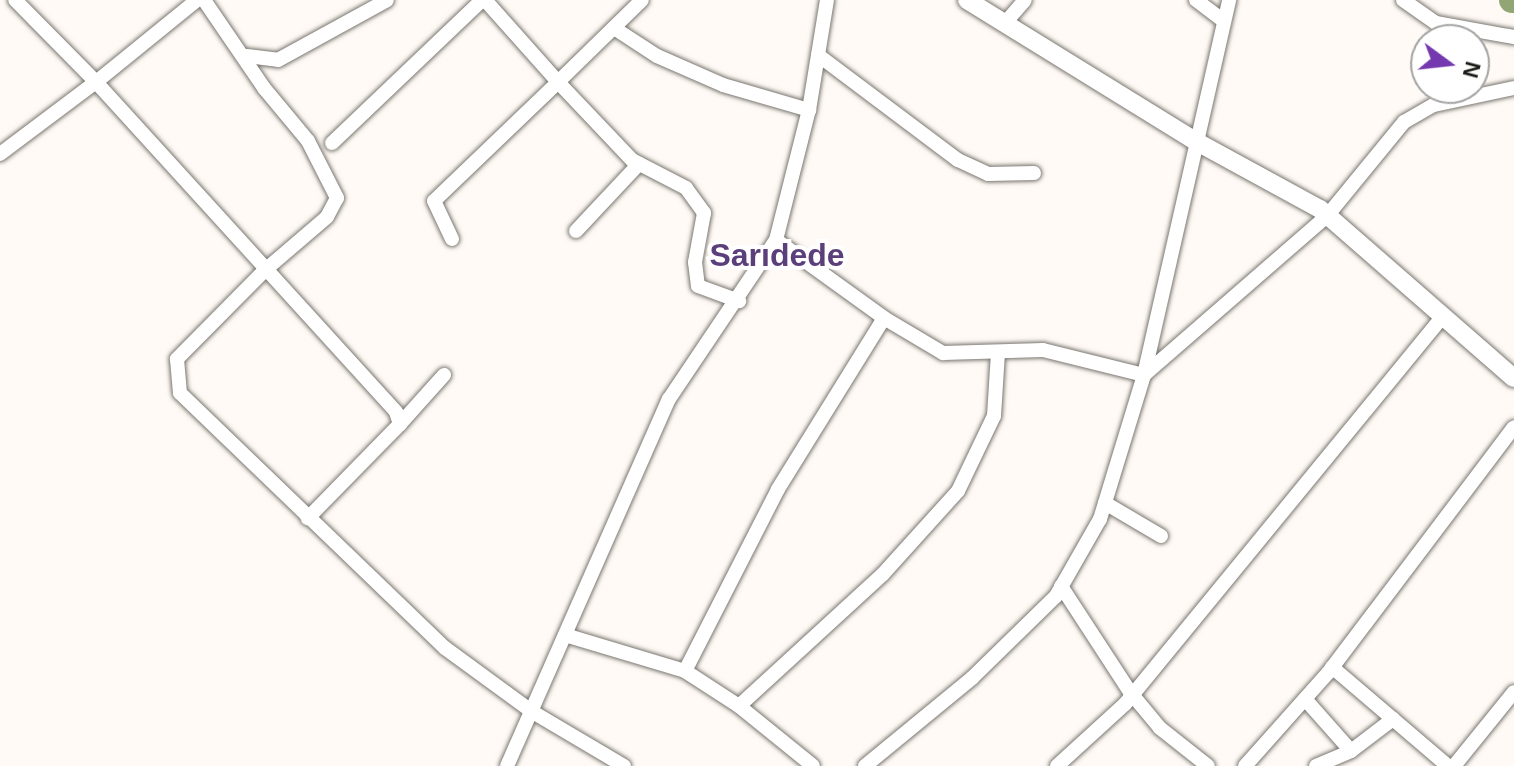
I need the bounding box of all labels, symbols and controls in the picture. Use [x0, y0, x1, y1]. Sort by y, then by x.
north arrow [1410, 24, 1490, 104]
text: N [1458, 59, 1486, 81]
district label: Sarıdede [709, 236, 845, 274]

